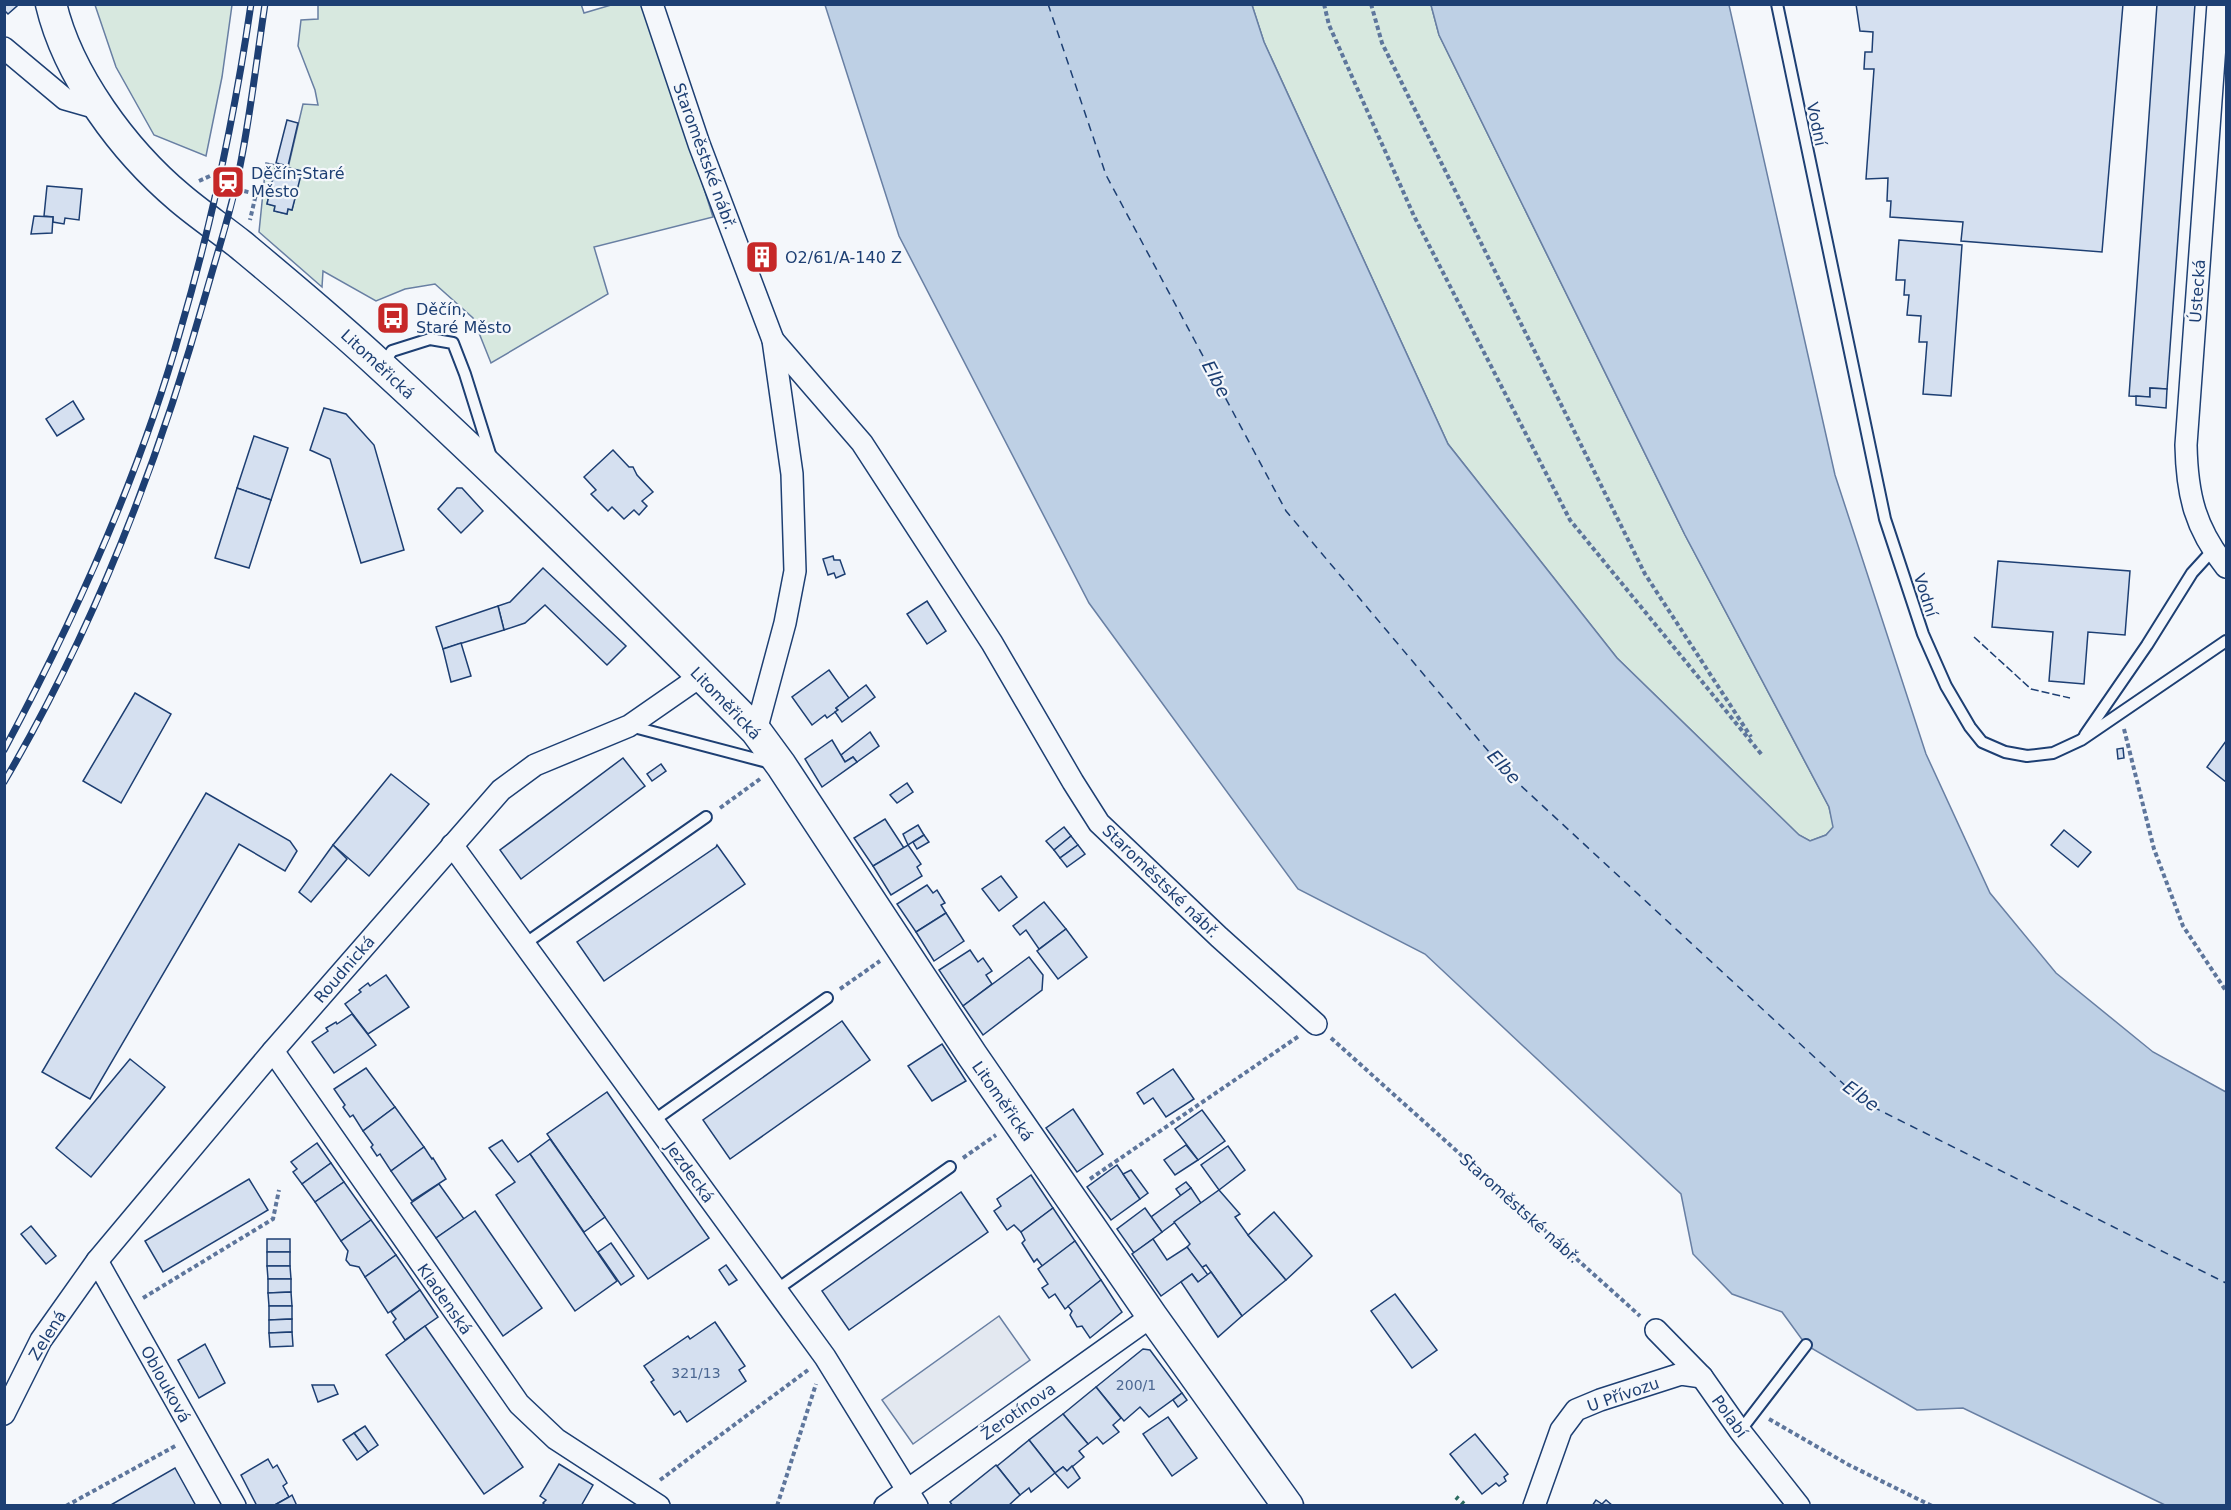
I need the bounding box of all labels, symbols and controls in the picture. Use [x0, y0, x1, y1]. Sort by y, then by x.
street label: Staroměstské nábř. [669, 80, 740, 232]
street label: Vodní [1803, 100, 1831, 148]
station icon: Děčín-Staré Město [210, 164, 246, 200]
place label: Děčín-Staré Město [251, 164, 345, 201]
building icon: O2/61/A-140 Z [744, 239, 780, 275]
place label: O2/61/A-140 Z [785, 248, 902, 267]
street label: Ústecká [2186, 259, 2209, 323]
bus stop icon: Děčín, Staré Město [375, 300, 411, 336]
place label: Děčín, Staré Město [416, 300, 511, 337]
street label: Litoměřická [337, 326, 418, 403]
water label: Elbe [1198, 357, 1235, 401]
street label: Vodní [1910, 571, 1942, 620]
street label: Litoměřická [686, 663, 765, 744]
water label: Elbe [1483, 745, 1525, 788]
street label: Staroměstské nábř. [1098, 821, 1223, 942]
street label: Roudnická [310, 932, 379, 1007]
street label: Litoměřická [968, 1058, 1037, 1145]
water label: Elbe [1839, 1076, 1883, 1116]
street label: Jezdecká [661, 1137, 718, 1206]
street label: Staroměstské nábř. [1456, 1150, 1583, 1267]
street label: Kladenská [413, 1260, 476, 1338]
street label: Zelená [25, 1307, 70, 1364]
street label: Oblouková [137, 1343, 194, 1426]
house number: 321/13 [671, 1365, 721, 1381]
street label: U Přívozu [1585, 1373, 1662, 1416]
house number: 200/1 [1116, 1377, 1156, 1393]
street label: Žerotínova [977, 1379, 1059, 1444]
street label: Polabí [1708, 1391, 1752, 1442]

